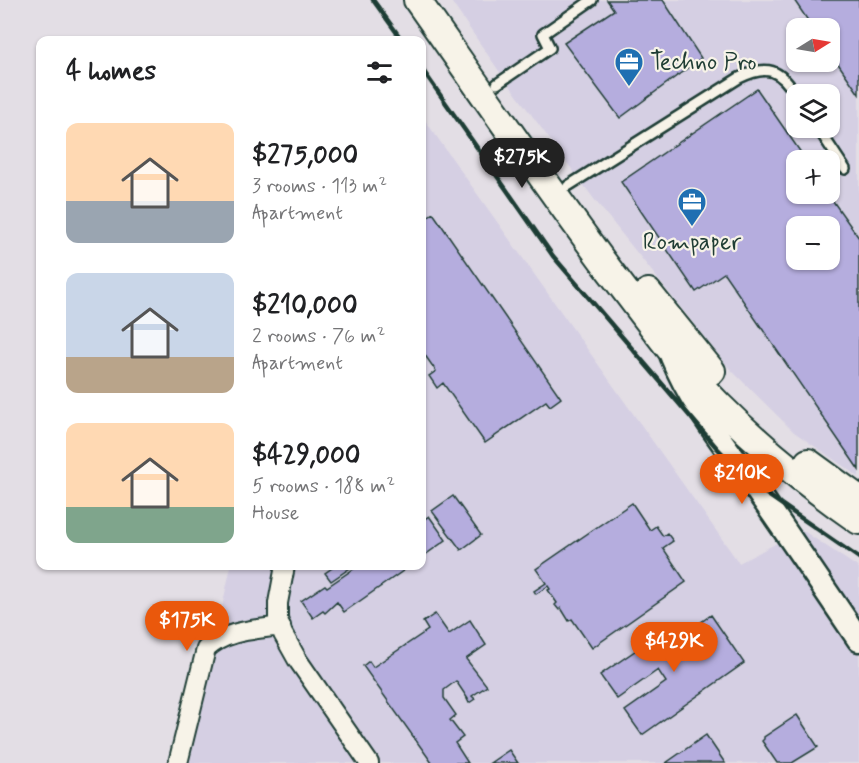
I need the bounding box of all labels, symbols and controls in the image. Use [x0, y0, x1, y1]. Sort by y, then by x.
north arrow [786, 18, 840, 72]
map controls [786, 18, 840, 270]
office icon: Techno Pro [613, 46, 645, 88]
place label: Techno Pro [650, 47, 757, 78]
text: 4 homes [66, 55, 156, 89]
icon: filters [363, 56, 396, 89]
button: layers [786, 84, 840, 138]
pin: $275K [480, 138, 564, 189]
text: $275,000 [252, 139, 358, 173]
text: $275K [494, 144, 550, 171]
icon: home [114, 147, 186, 219]
button: + [786, 150, 840, 204]
text: 3 rooms · 113 m² [252, 173, 387, 200]
office icon: Rompaper [676, 186, 708, 228]
text: Apartment [252, 200, 343, 227]
button: − [786, 216, 840, 270]
place label: Rompaper [643, 227, 741, 258]
text: $210,000 [252, 289, 358, 323]
icon: home [114, 297, 186, 369]
text: 2 rooms · 76 m² [252, 323, 385, 350]
text: Apartment [252, 350, 343, 377]
text: $429,000 [252, 439, 361, 473]
icon: home [114, 447, 186, 519]
pin: $210K [700, 454, 784, 505]
text: $210K [714, 460, 770, 487]
text: 5 rooms · 188 m² [252, 473, 395, 500]
text: House [252, 500, 299, 527]
pin: $175K [145, 601, 229, 652]
text: $175K [159, 607, 215, 634]
pin: $429K [632, 622, 716, 673]
text: $429K [645, 628, 703, 655]

